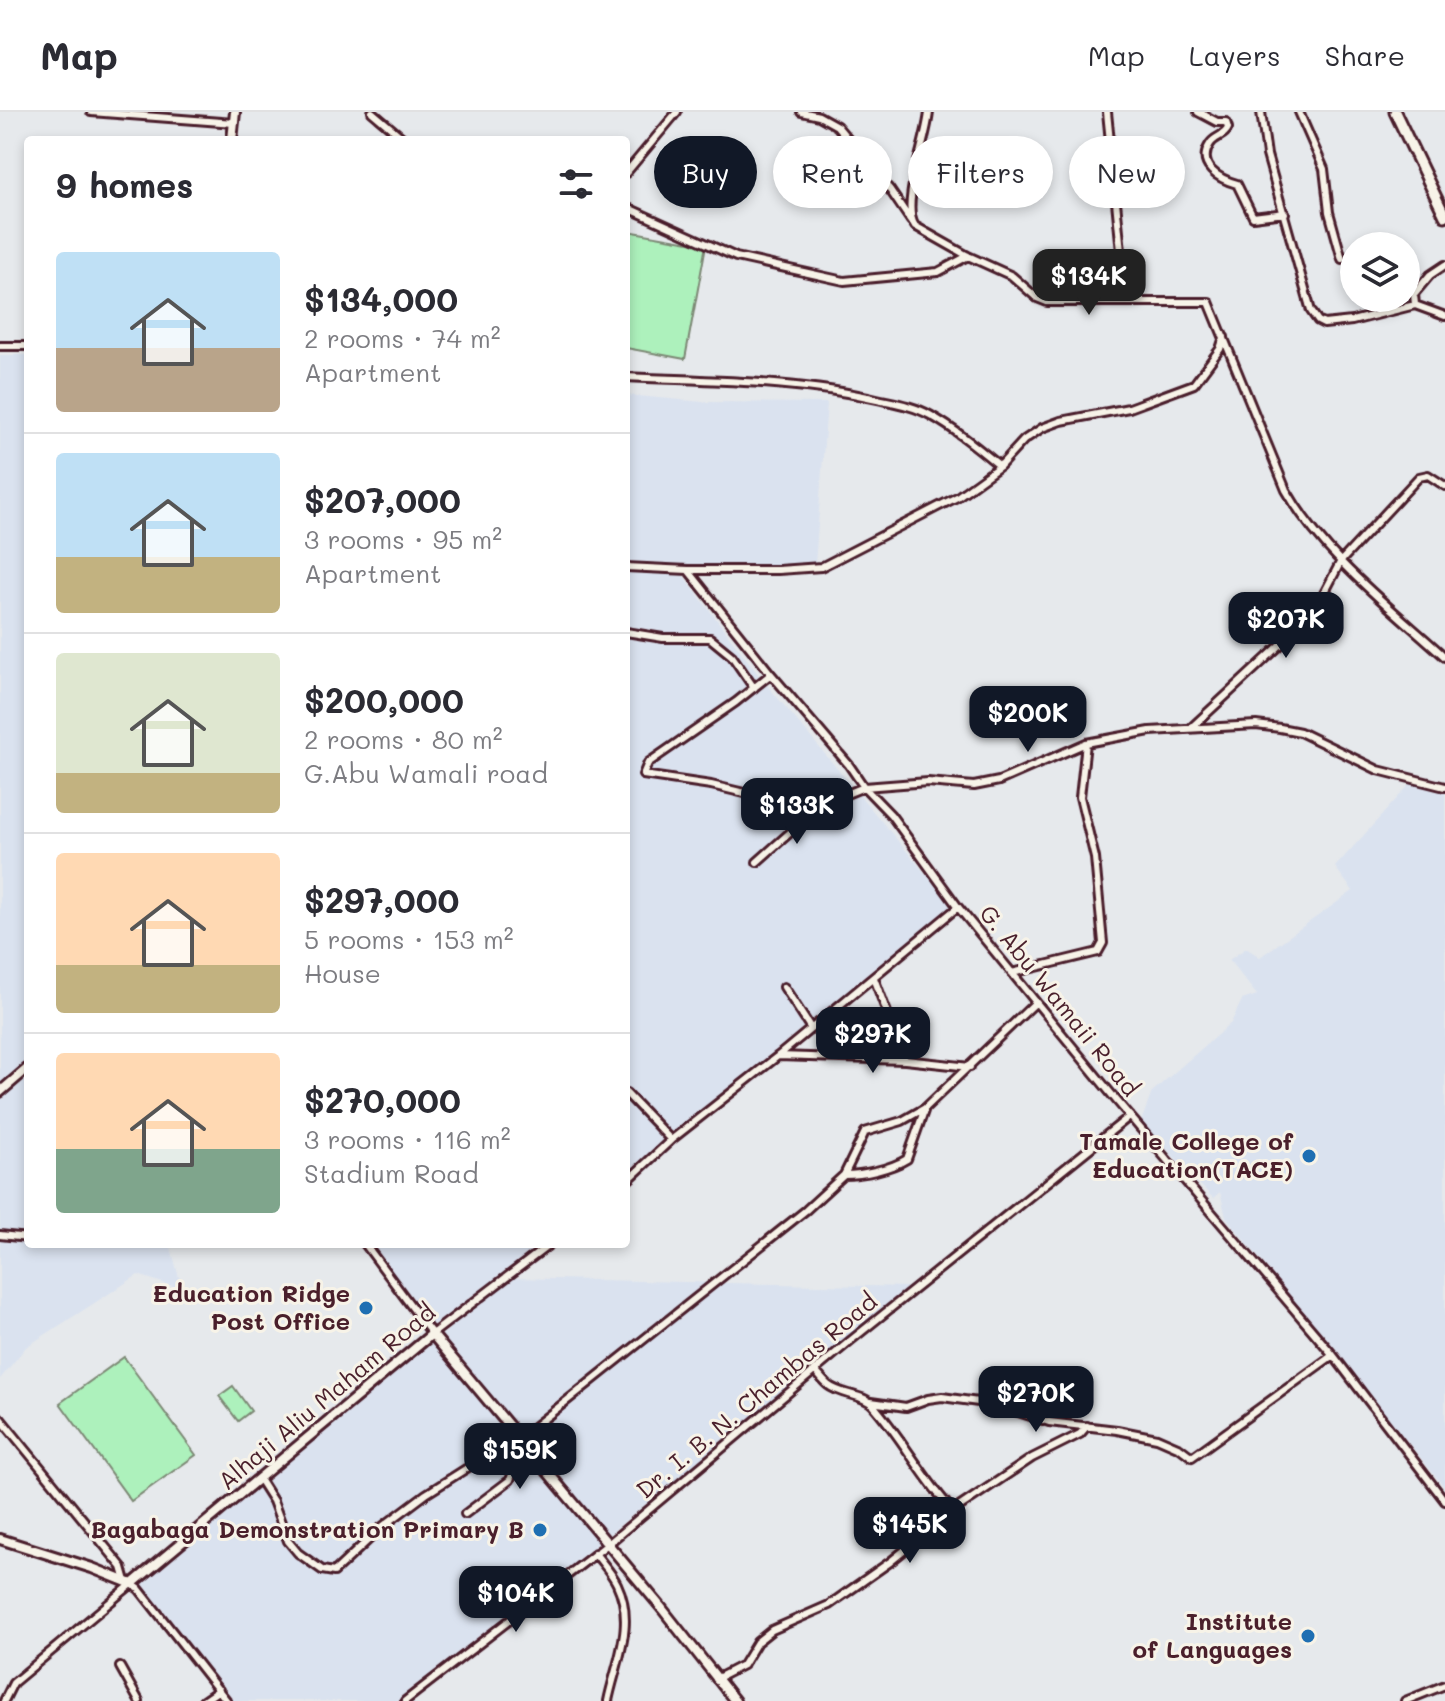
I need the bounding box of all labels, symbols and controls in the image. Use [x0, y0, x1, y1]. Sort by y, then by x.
text: Map [40, 30, 118, 80]
text: Map [1088, 37, 1145, 73]
text: Layers [1189, 37, 1281, 73]
text: Share [1325, 37, 1405, 73]
chip: Buy [654, 136, 757, 208]
chip: Rent [773, 136, 892, 208]
chip: Filters [908, 136, 1053, 208]
chip: New [1069, 136, 1185, 208]
text: 9 homes [56, 162, 193, 207]
icon: filters [554, 162, 598, 206]
map controls [1340, 232, 1420, 312]
button: layers [1340, 232, 1420, 312]
pin: $134K [1033, 249, 1145, 317]
text: $134K [1051, 258, 1127, 292]
text: $134,000 [304, 276, 458, 321]
icon: home [120, 284, 216, 380]
text: 2 rooms · 74 m² [304, 321, 501, 355]
text: Apartment [304, 355, 441, 389]
text: $207,000 [304, 477, 461, 522]
icon: home [120, 485, 216, 581]
text: 3 rooms · 95 m² [304, 522, 502, 556]
text: Apartment [304, 556, 441, 590]
pin: $207K [1230, 592, 1342, 660]
text: $207K [1247, 601, 1325, 635]
text: $200,000 [304, 677, 464, 722]
icon: home [120, 685, 216, 781]
pin: $200K [972, 686, 1084, 754]
text: $200K [987, 695, 1069, 729]
text: 2 rooms · 80 m² [304, 722, 503, 756]
text: G.Abu Wamali road [304, 756, 548, 790]
pin: $133K [741, 778, 853, 846]
text: $133K [759, 787, 835, 821]
text: $297,000 [304, 877, 459, 922]
icon: home [120, 885, 216, 981]
street label: G. Abu Wamaii Road [973, 898, 1147, 1102]
text: 5 rooms · 153 m² [304, 922, 514, 956]
text: House [304, 956, 381, 990]
pin: $297K [817, 1007, 929, 1075]
text: $297K [834, 1016, 912, 1050]
text: $270,000 [304, 1077, 461, 1122]
icon: home [120, 1085, 216, 1181]
text: 3 rooms · 116 m² [304, 1122, 511, 1156]
place label: Tamale College of Education(TACE) [1079, 1125, 1294, 1184]
marker: Tamale College of Education(TACE) [1300, 1147, 1318, 1165]
text: Stadium Road [304, 1156, 479, 1190]
place label: Education Ridge Post Office [152, 1277, 350, 1336]
street label: Dr. I. B. N. Chambas Road [629, 1285, 883, 1505]
street label: Alhaji Aliu Maham Road [211, 1296, 441, 1496]
marker: Education Ridge Post Office [357, 1299, 375, 1317]
pin: $270K [980, 1366, 1092, 1434]
text: $270K [997, 1375, 1075, 1409]
pin: $159K [464, 1423, 576, 1491]
text: $159K [482, 1432, 558, 1466]
pin: $145K [854, 1497, 966, 1565]
text: $145K [872, 1506, 948, 1540]
place label: Bagabaga Demonstration Primary B [91, 1513, 524, 1544]
marker: Bagabaga Demonstration Primary B [531, 1521, 549, 1539]
pin: $104K [460, 1566, 572, 1634]
text: $104K [477, 1575, 555, 1609]
place label: Institute of Languages [1133, 1605, 1292, 1664]
marker: Institute of Languages [1299, 1627, 1317, 1645]

